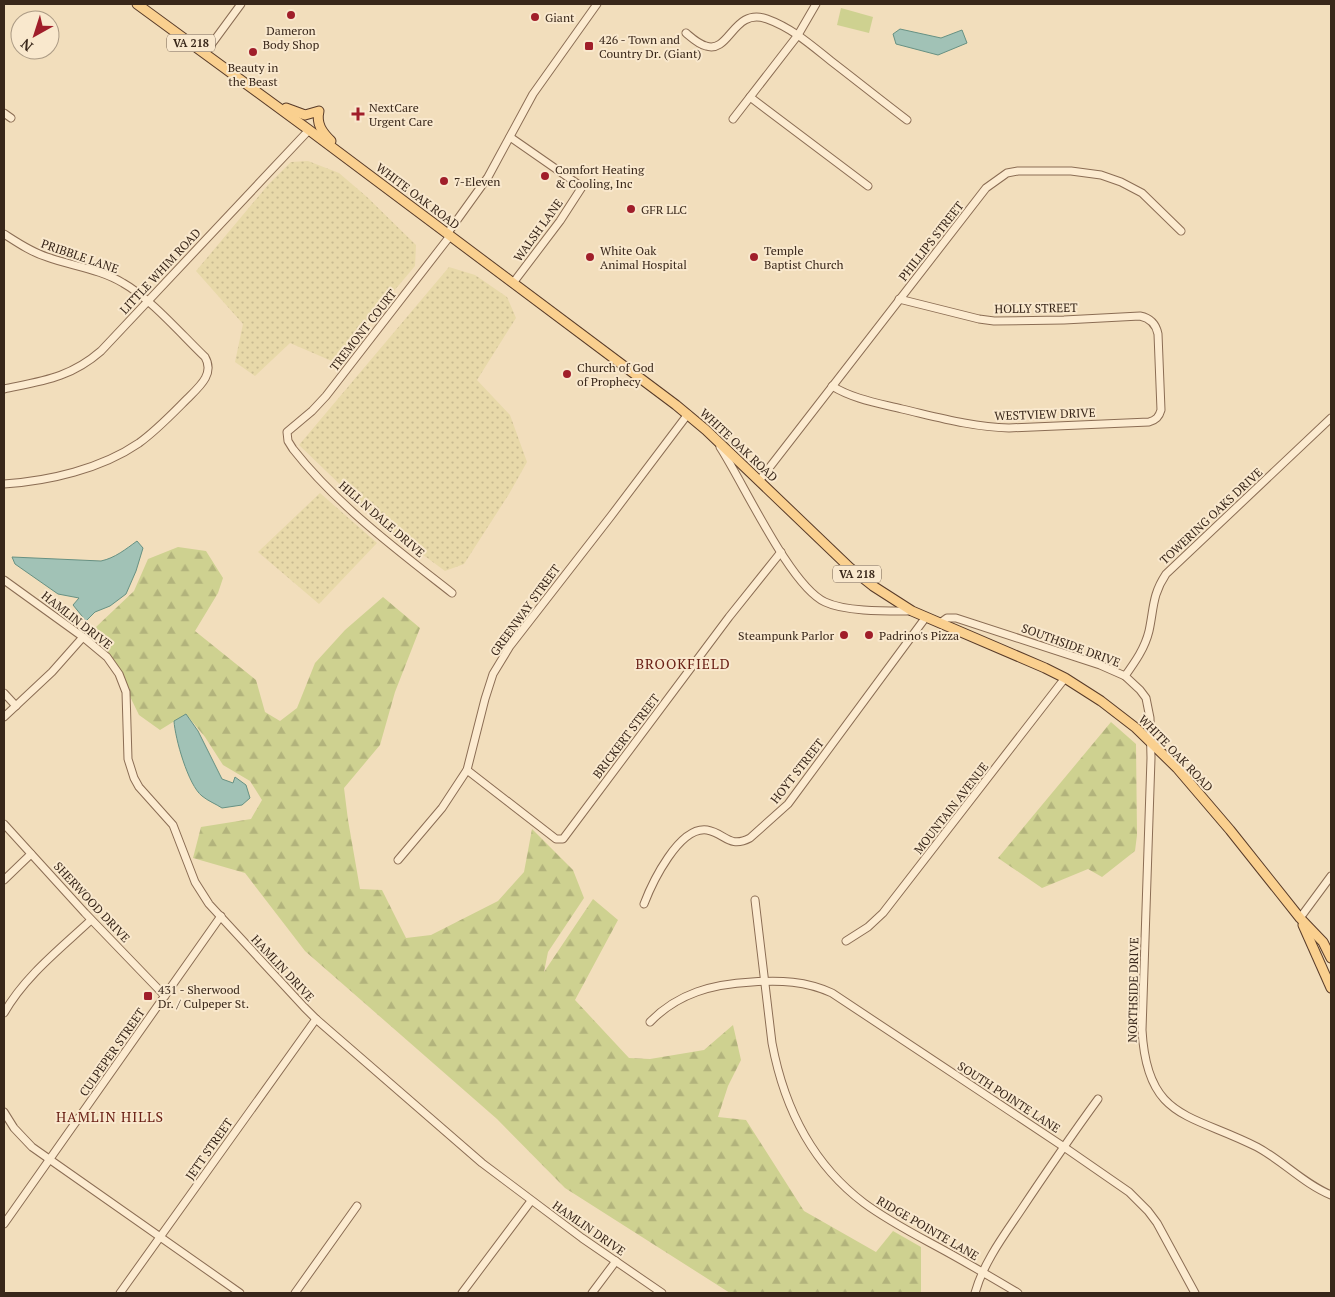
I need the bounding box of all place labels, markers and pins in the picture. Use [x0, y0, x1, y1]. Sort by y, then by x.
marker: Dameron Body Shop [285, 9, 297, 21]
place label: Giant [545, 10, 575, 25]
marker: Giant [529, 11, 541, 23]
place label: Dameron Body Shop [263, 23, 319, 52]
place label: 426 - Town and Country Dr. (Giant) [599, 32, 701, 61]
marker: 426 - Town and Country Dr. (Giant) [583, 40, 595, 52]
marker: Beauty in the Beast [247, 46, 259, 58]
place label: Beauty in the Beast [228, 60, 278, 89]
place label: NextCare Urgent Care [369, 100, 433, 129]
marker: NextCare Urgent Care [351, 107, 365, 121]
place label: Comfort Heating & Cooling, Inc [555, 162, 645, 191]
marker: Comfort Heating & Cooling, Inc [539, 170, 551, 182]
place label: 7-Eleven [454, 174, 500, 189]
marker: 7-Eleven [438, 175, 450, 187]
place label: GFR LLC [641, 202, 687, 217]
marker: GFR LLC [625, 203, 637, 215]
place label: White Oak Animal Hospital [600, 243, 687, 272]
place label: Temple Baptist Church [764, 243, 844, 272]
marker: White Oak Animal Hospital [584, 251, 596, 263]
marker: Temple Baptist Church [748, 251, 760, 263]
place label: Church of God of Prophecy [577, 360, 654, 389]
marker: Church of God of Prophecy [561, 368, 573, 380]
place label: Steampunk Parlor [738, 628, 834, 643]
place label: Padrino's Pizza [879, 628, 959, 643]
marker: Steampunk Parlor [838, 629, 850, 641]
marker: Padrino's Pizza [863, 629, 875, 641]
place label: 431 - Sherwood Dr. / Culpeper St. [158, 982, 249, 1011]
marker: 431 - Sherwood Dr. / Culpeper St. [142, 990, 154, 1002]

